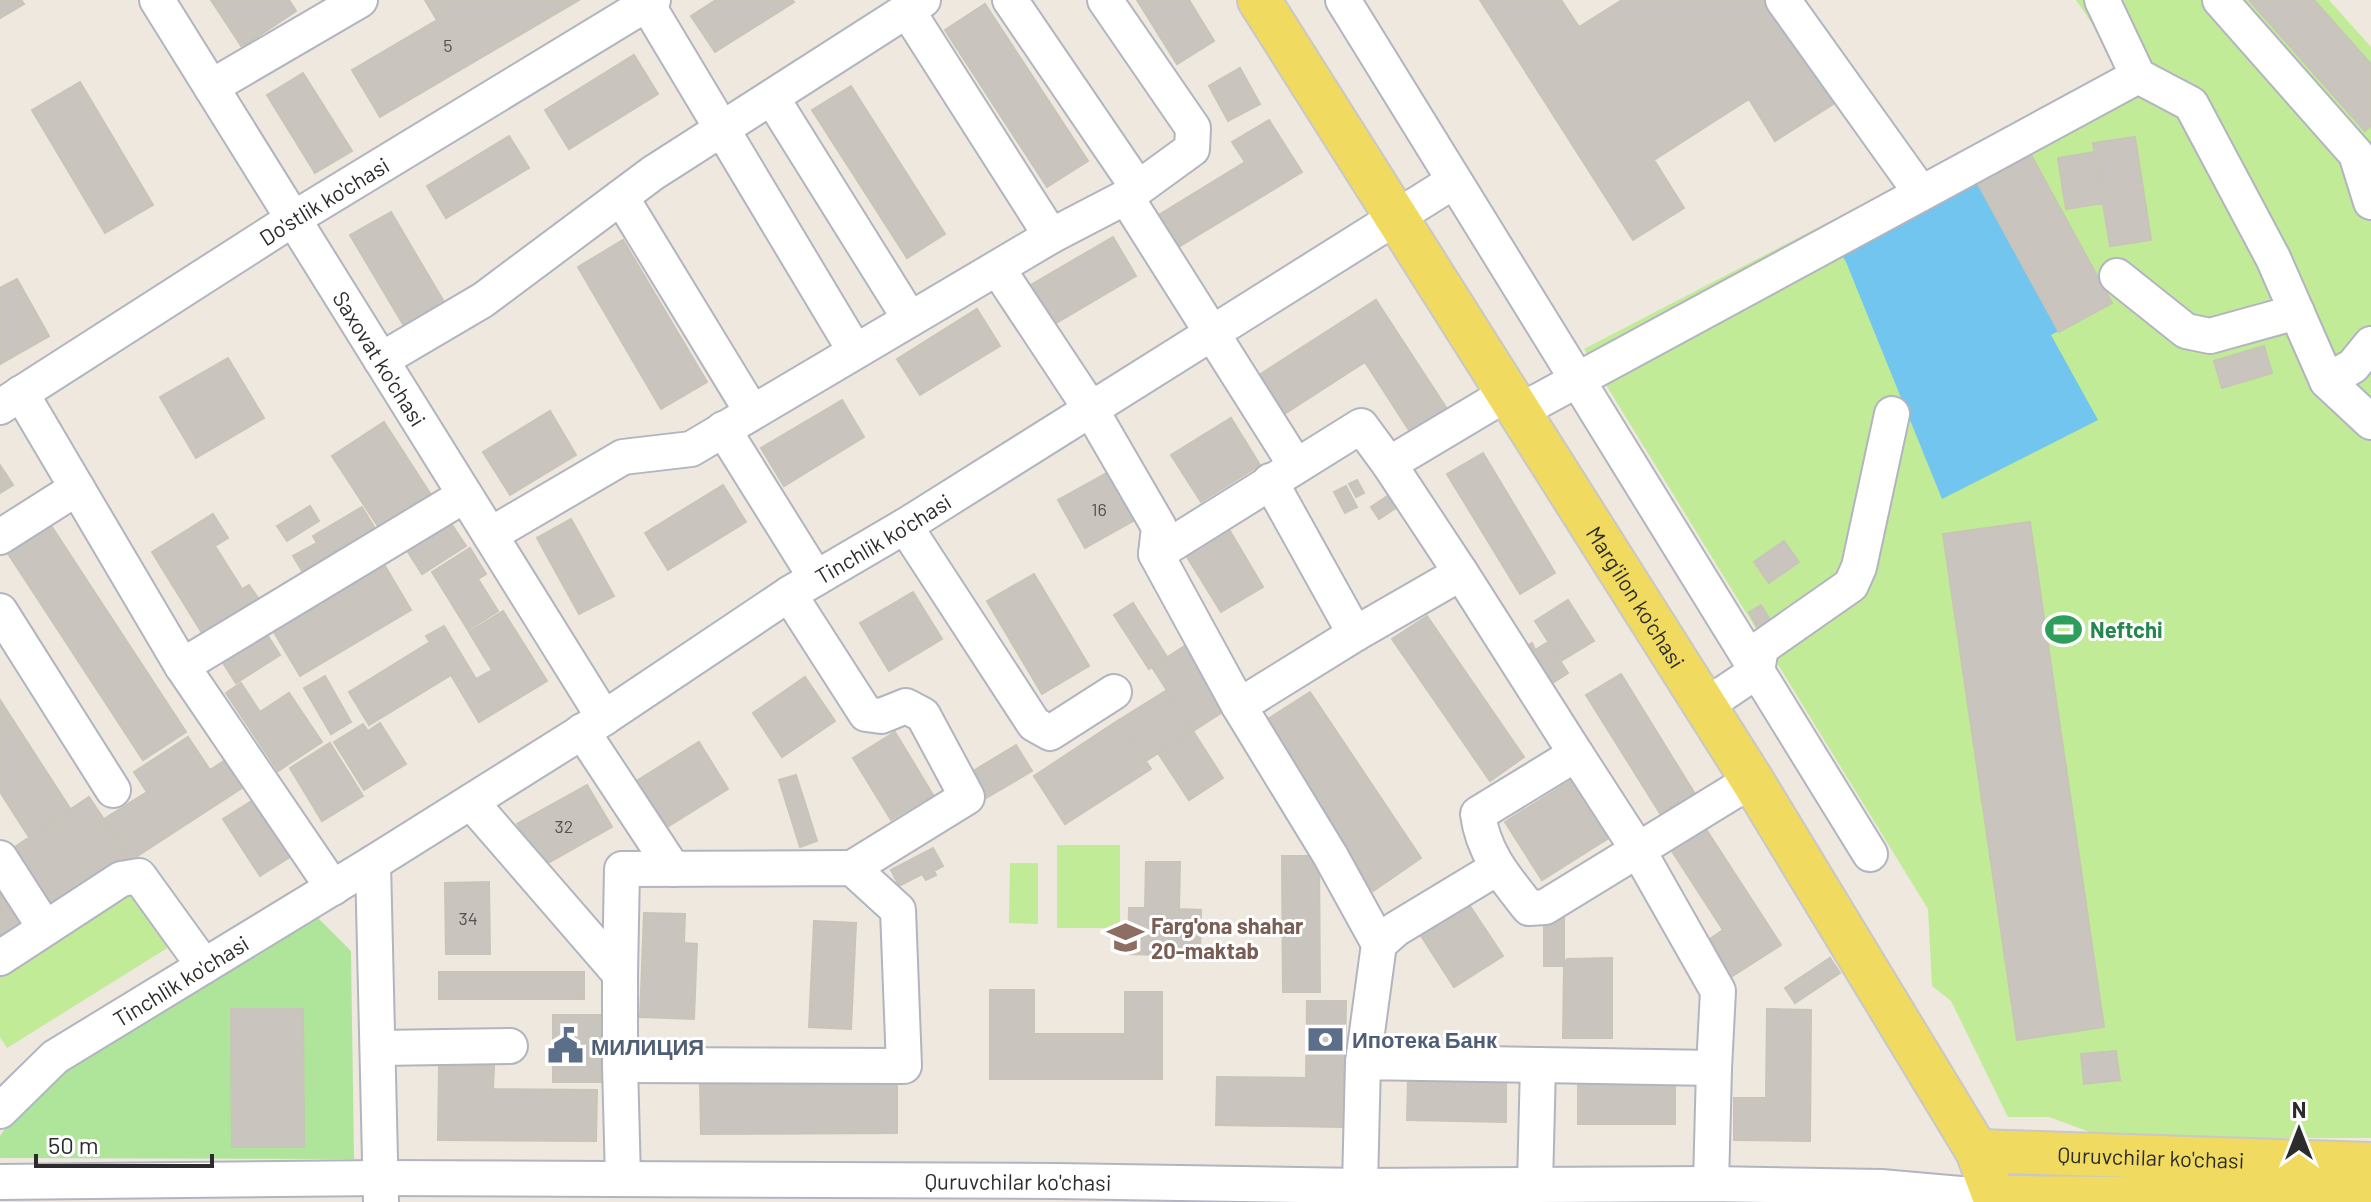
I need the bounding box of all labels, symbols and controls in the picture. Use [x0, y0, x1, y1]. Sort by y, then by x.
house number: 5 [443, 34, 453, 56]
street label: Do'stlik ko'chasi [254, 151, 393, 250]
street label: Saxovat ko'chasi [328, 286, 432, 431]
street label: Tinchlik ko'chasi [810, 488, 955, 589]
house number: 16 [1091, 498, 1107, 520]
street label: Marg'ilon ko'chasi [1582, 521, 1691, 673]
sports icon: Neftchi [2045, 610, 2083, 648]
place label: Neftchi [2090, 616, 2163, 642]
house number: 32 [555, 815, 573, 837]
house number: 34 [458, 907, 478, 929]
place label: Farg'ona shahar 20-maktab [1151, 912, 1304, 963]
school or university icon: Farg'ona shahar 20-maktab [1106, 919, 1144, 957]
street label: Tinchlik ko'chasi [108, 929, 253, 1032]
bank icon: Ипотека Банк [1307, 1020, 1345, 1058]
place label: Ипотека Банк [1352, 1026, 1498, 1052]
public building icon: МИЛИЦИЯ [546, 1027, 584, 1065]
place label: МИЛИЦИЯ [591, 1033, 704, 1060]
north arrow [2259, 1090, 2339, 1170]
text: N [2292, 1096, 2306, 1122]
scale bar [36, 1118, 212, 1168]
text: 50 m [48, 1130, 99, 1159]
street label: Quruvchilar ko'chasi [2057, 1141, 2245, 1173]
street label: Quruvchilar ko'chasi [924, 1167, 1112, 1195]

